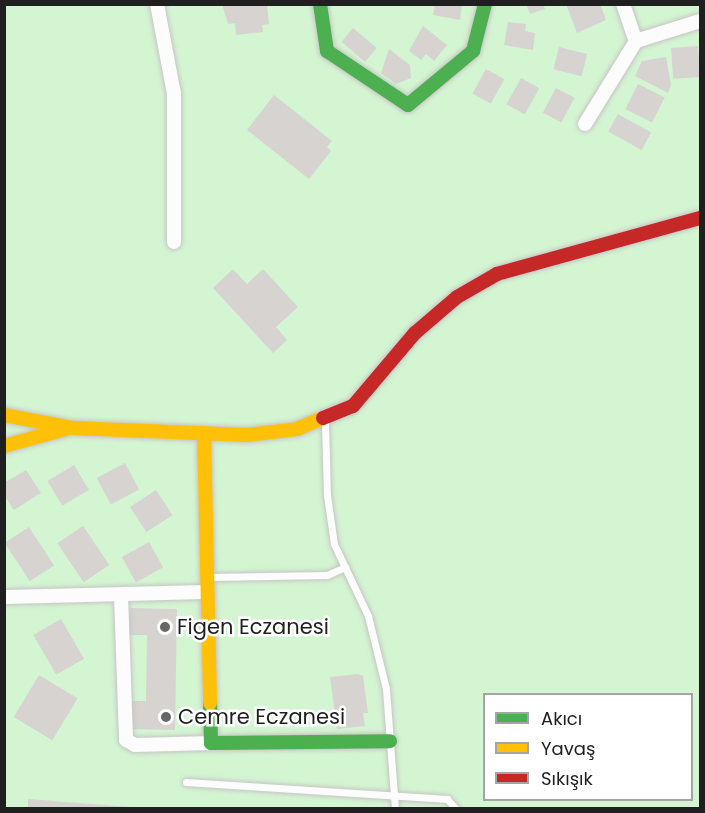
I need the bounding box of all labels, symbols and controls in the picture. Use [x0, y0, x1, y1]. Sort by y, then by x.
place label: Figen Eczanesi [177, 614, 329, 640]
marker: Figen Eczanesi [158, 620, 172, 634]
legend [483, 693, 693, 801]
place label: Cemre Eczanesi [178, 704, 345, 730]
text: Akıcı [541, 706, 582, 731]
marker: Cemre Eczanesi [159, 710, 173, 724]
text: Yavaş [541, 736, 595, 761]
text: Sıkışık [541, 766, 593, 791]

